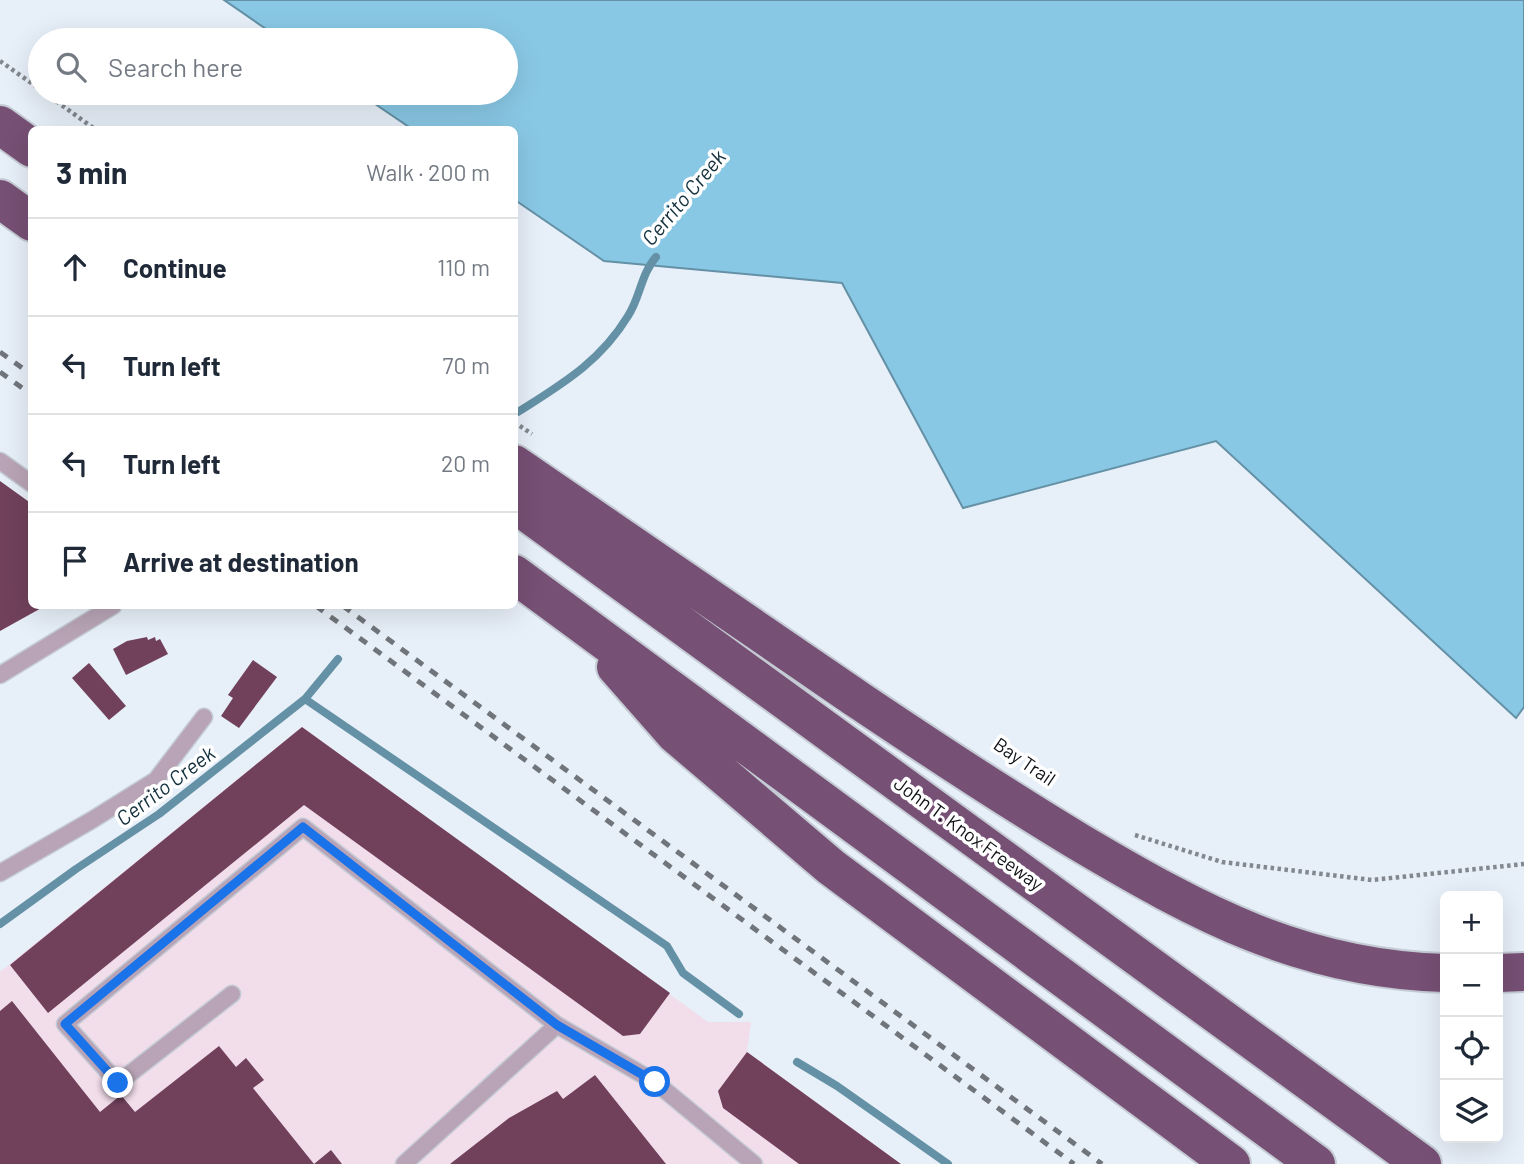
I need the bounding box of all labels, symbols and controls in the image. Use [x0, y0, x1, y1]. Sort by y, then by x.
search box [28, 28, 518, 105]
icon: search [52, 48, 90, 86]
text: Search here [108, 51, 243, 82]
water label: Cerrito Creek [636, 144, 731, 250]
text: 3 min [56, 154, 127, 190]
text: Walk · 200 m [366, 158, 490, 186]
icon: ahead [56, 248, 94, 286]
text: Continue [123, 252, 227, 283]
text: 110 m [437, 253, 490, 281]
icon: left [56, 346, 94, 384]
text: Turn left [123, 350, 221, 381]
text: 70 m [443, 351, 490, 379]
icon: left [56, 444, 94, 482]
text: Turn left [123, 448, 221, 479]
text: 20 m [441, 449, 490, 477]
icon: arrive [56, 542, 94, 580]
text: Arrive at destination [123, 546, 359, 577]
street label: Bay Trail [990, 732, 1060, 790]
water label: Cerrito Creek [111, 739, 220, 830]
street label: John T. Knox Freeway [890, 771, 1048, 895]
map controls [1440, 891, 1503, 1143]
button: + [1440, 891, 1503, 954]
button: − [1440, 954, 1503, 1017]
button: locate [1440, 1017, 1503, 1080]
route start [639, 1066, 670, 1097]
route end [102, 1067, 133, 1098]
button: layers [1440, 1080, 1503, 1143]

